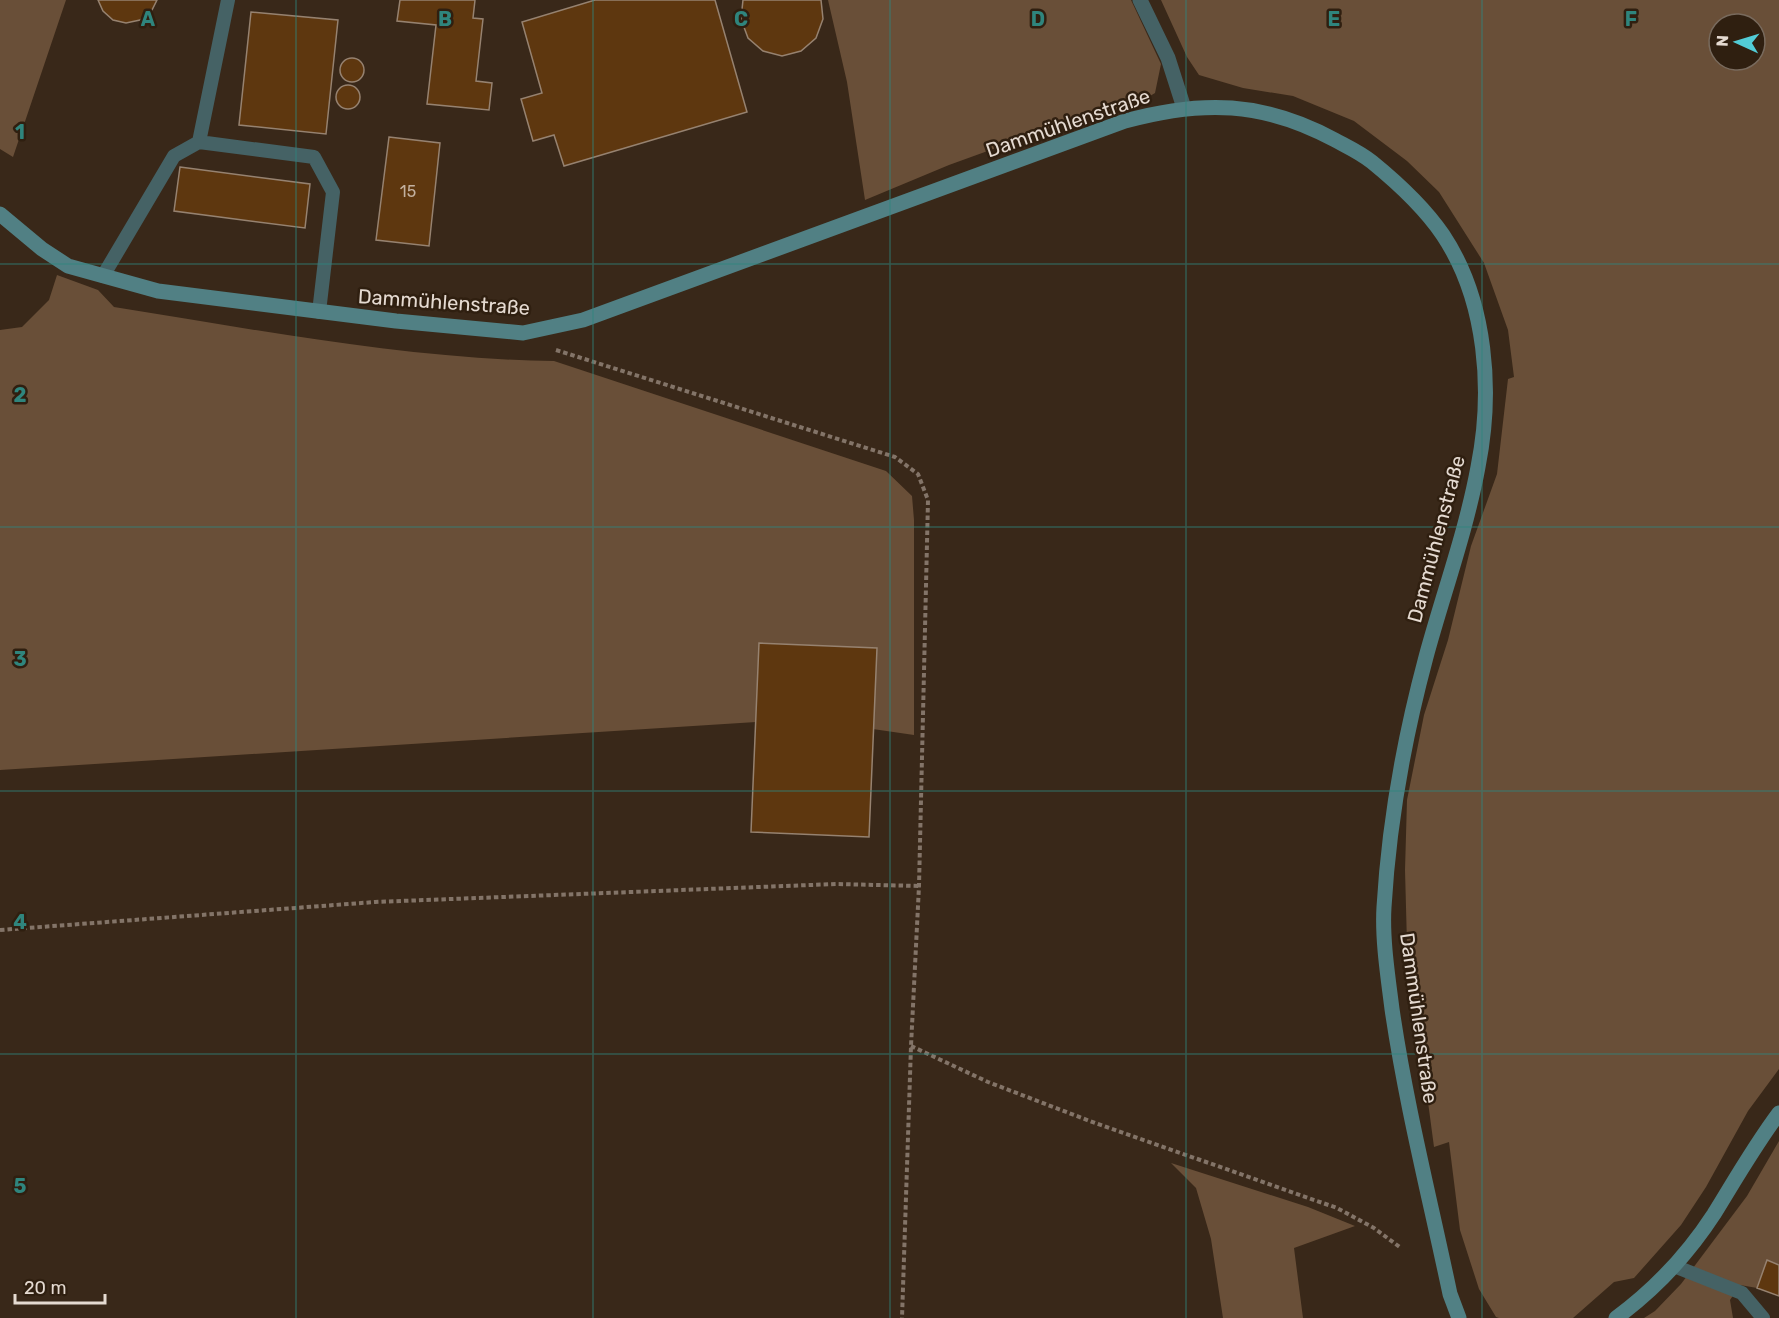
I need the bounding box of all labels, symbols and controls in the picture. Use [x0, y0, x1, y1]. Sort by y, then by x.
text: A [141, 7, 156, 31]
text: B [438, 7, 452, 31]
text: C [734, 7, 748, 31]
text: D [1031, 7, 1045, 31]
text: E [1328, 7, 1340, 31]
text: F [1625, 7, 1637, 31]
north arrow [1707, 12, 1767, 72]
text: N [1713, 35, 1732, 47]
street label: Dammühlenstraße [983, 84, 1153, 162]
text: 1 [15, 120, 25, 144]
house number: 15 [400, 182, 416, 201]
street label: Dammühlenstraße [357, 284, 531, 320]
text: 2 [14, 383, 27, 407]
street label: Dammühlenstraße [1402, 453, 1470, 625]
text: 3 [13, 647, 27, 671]
text: 4 [13, 910, 27, 934]
street label: Dammühlenstraße [1395, 931, 1443, 1105]
text: 5 [14, 1174, 27, 1198]
scale bar [15, 1267, 105, 1305]
text: 20 m [24, 1277, 66, 1299]

